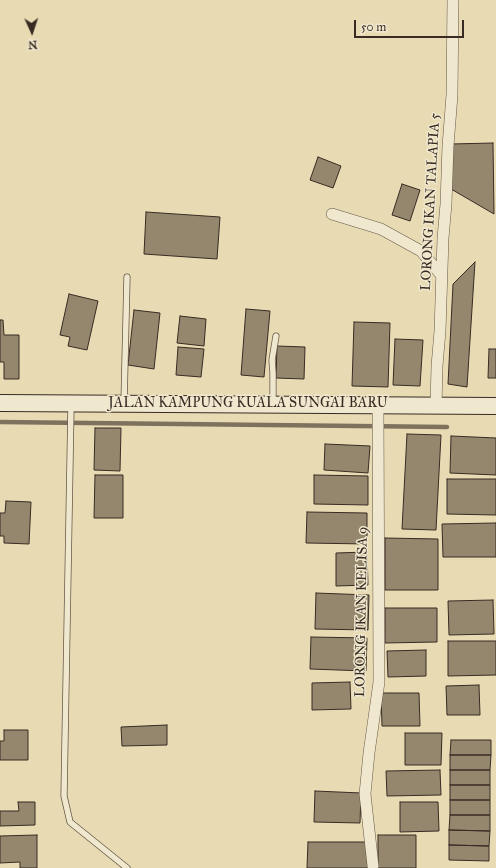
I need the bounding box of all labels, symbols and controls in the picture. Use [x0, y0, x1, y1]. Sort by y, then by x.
north arrow [12, 12, 52, 52]
scale bar [356, 12, 466, 38]
text: 50 m [361, 20, 386, 34]
text: N [28, 38, 38, 51]
street label: LORONG IKAN TALAPIA 5 [418, 113, 444, 291]
street label: JALAN KAMPUNG KUALA SUNGAI BARU [108, 396, 388, 412]
street label: LORONG IKAN KELISA 9 [352, 527, 372, 697]

